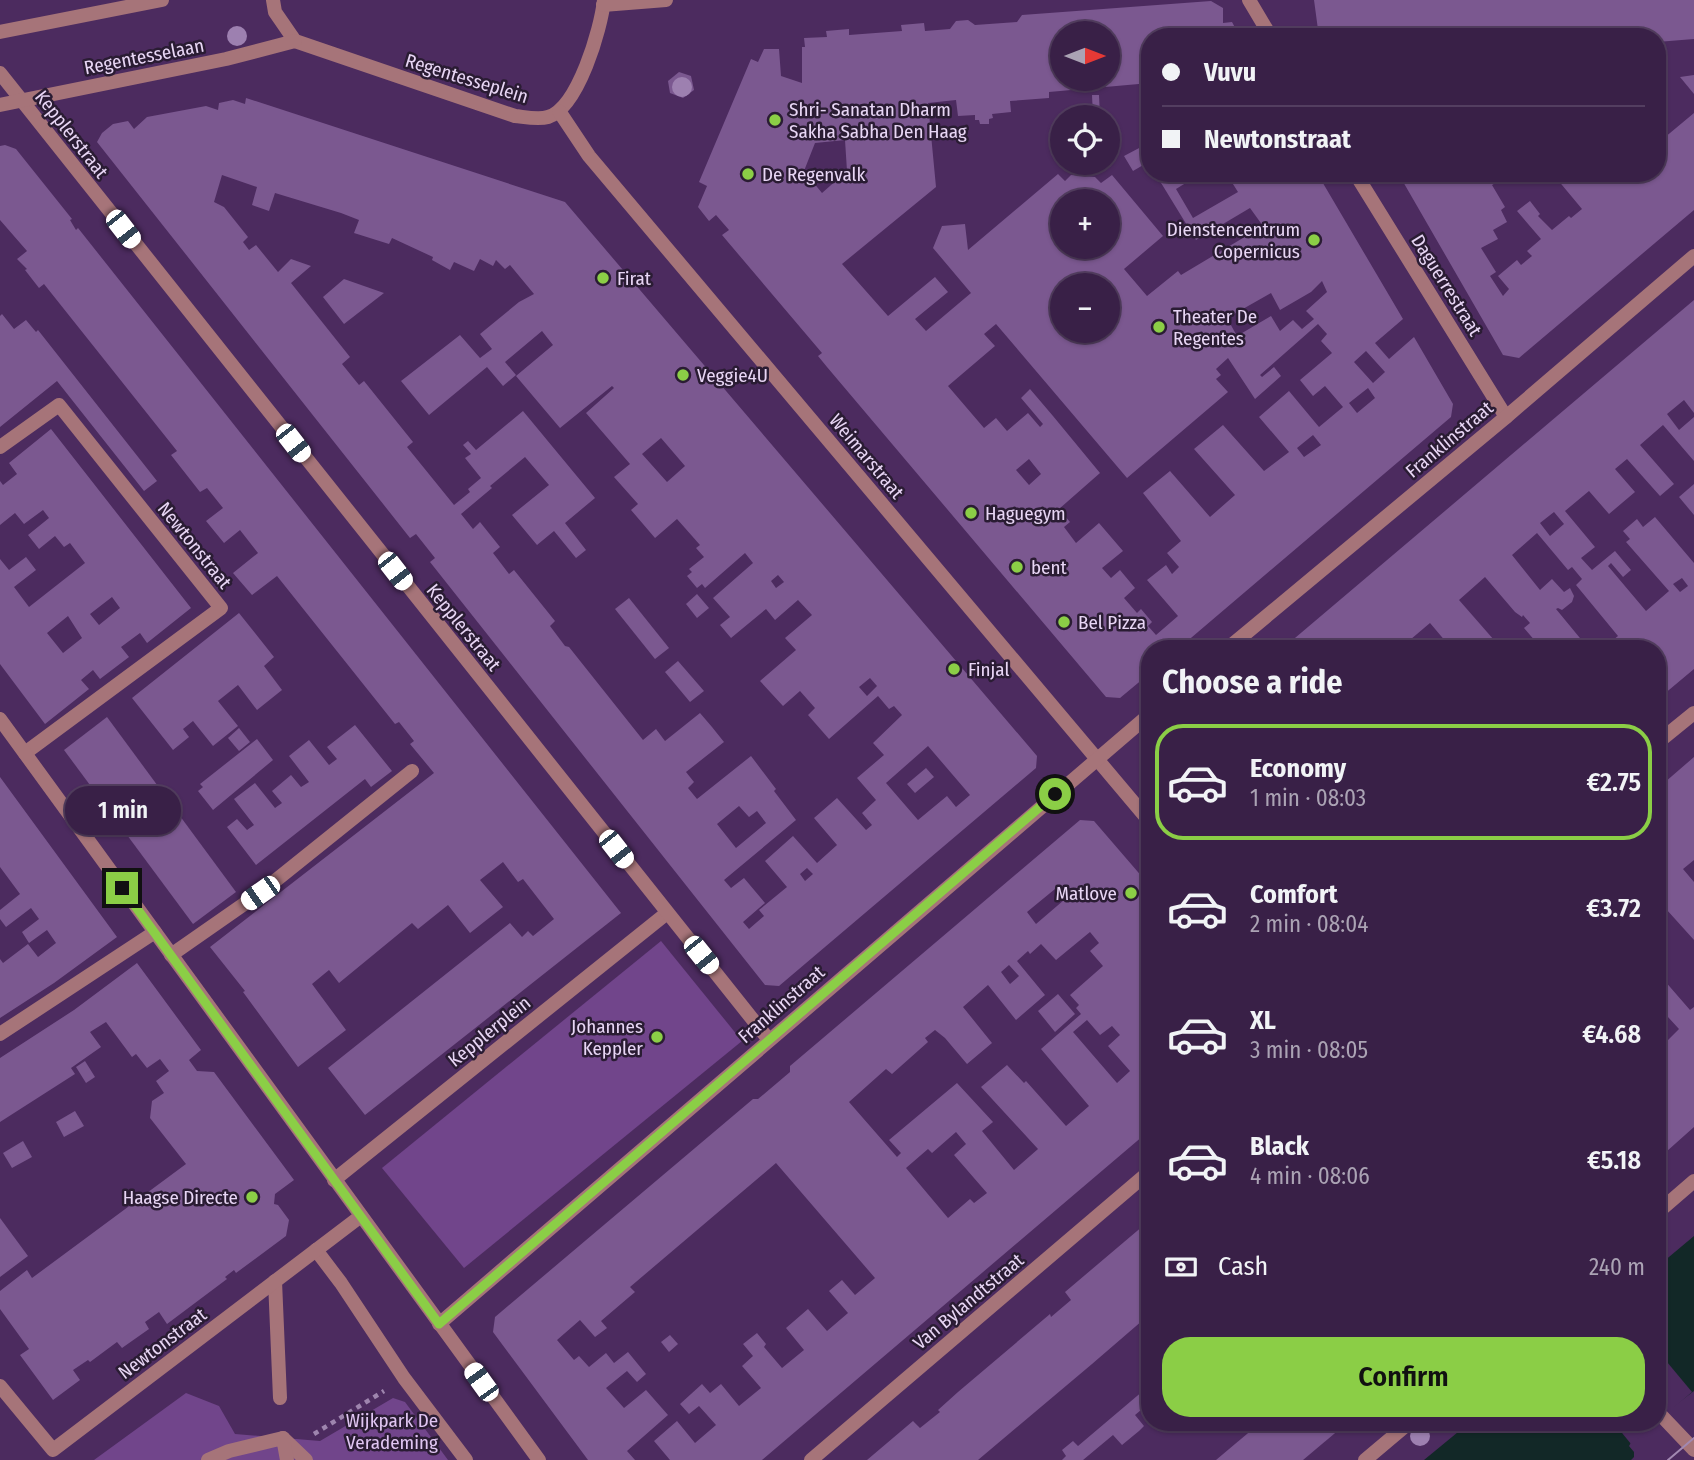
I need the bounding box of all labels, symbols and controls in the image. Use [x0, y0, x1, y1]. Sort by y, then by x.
north arrow [1050, 21, 1120, 91]
map controls [1050, 21, 1120, 343]
street label: Regentesselaan [82, 34, 206, 79]
street label: Regentesseplein [403, 49, 531, 108]
text: Vuvu [1204, 57, 1256, 88]
street label: Kepplerstraat [30, 86, 114, 183]
place label: Shri- Sanatan Dharm Sakha Sabha Den Haag [789, 98, 967, 143]
button: locate [1050, 105, 1120, 175]
marker: Shri- Sanatan Dharm Sakha Sabha Den Haag [767, 112, 783, 128]
text: Newtonstraat [1204, 124, 1351, 155]
place label: De Regenvalk [762, 163, 866, 186]
marker: De Regenvalk [740, 166, 756, 182]
button: + [1050, 189, 1120, 259]
car [102, 206, 145, 252]
place label: Dienstencentrum Copernicus [1167, 218, 1300, 263]
street label: Daguerrestraat [1406, 230, 1487, 341]
marker: Dienstencentrum Copernicus [1306, 232, 1322, 248]
place label: Firat [617, 267, 652, 290]
marker: Firat [595, 270, 611, 286]
button: − [1050, 273, 1120, 343]
place label: Theater De Regentes [1173, 305, 1257, 350]
marker: Theater De Regentes [1151, 319, 1167, 335]
place label: Veggie4U [697, 364, 768, 387]
marker: Veggie4U [675, 367, 691, 383]
street label: Franklinstraat [1401, 396, 1498, 483]
street label: Weimarstraat [825, 409, 909, 504]
car [272, 420, 315, 466]
street label: Newtonstraat [153, 498, 237, 594]
place label: Haguegym [985, 502, 1066, 525]
marker: Haguegym [963, 505, 979, 521]
car [374, 548, 417, 594]
place label: bent [1031, 556, 1068, 579]
marker: bent [1009, 559, 1025, 575]
street label: Kepplerstraat [422, 579, 506, 676]
place label: Bel Pizza [1078, 611, 1146, 634]
marker: Bel Pizza [1056, 614, 1072, 630]
place label: Finjal [968, 658, 1009, 681]
marker: Finjal [946, 661, 962, 677]
text: Choose a ride [1162, 663, 1343, 701]
icon: car [1166, 751, 1229, 814]
text: Economy [1250, 753, 1346, 784]
text: €2.75 [1586, 767, 1641, 798]
route start [1039, 778, 1071, 810]
text: 1 min · 08:03 [1250, 784, 1366, 812]
callout: 1 min [64, 786, 180, 836]
text: 1 min [98, 796, 148, 824]
car [595, 826, 638, 872]
route end [106, 872, 138, 904]
car [237, 872, 284, 914]
icon: car [1166, 877, 1229, 940]
text: Comfort [1250, 879, 1338, 910]
place label: Matlove [1056, 882, 1117, 905]
marker: Matlove [1123, 885, 1139, 901]
text: €3.72 [1586, 893, 1641, 924]
text: 2 min · 08:04 [1250, 910, 1368, 938]
car [680, 932, 723, 978]
street label: Franklinstraat [733, 960, 830, 1048]
street label: Kepplerplein [443, 991, 535, 1072]
icon: car [1166, 1003, 1229, 1066]
text: XL [1250, 1005, 1276, 1036]
place label: Johannes Keppler [571, 1015, 643, 1060]
text: €4.68 [1582, 1019, 1641, 1050]
marker: Johannes Keppler [649, 1029, 665, 1045]
text: 3 min · 08:05 [1250, 1036, 1368, 1064]
icon: car [1166, 1129, 1229, 1192]
text: Black [1250, 1131, 1309, 1162]
text: €5.18 [1587, 1145, 1641, 1176]
text: 4 min · 08:06 [1250, 1162, 1370, 1190]
place label: Haagse Directe [123, 1186, 238, 1209]
marker: Haagse Directe [244, 1189, 260, 1205]
street label: Van Bylandtstraat [908, 1248, 1029, 1354]
icon: cash [1162, 1248, 1200, 1286]
text: Cash [1218, 1251, 1268, 1282]
text: 240 m [1589, 1253, 1645, 1281]
street label: Newtonstraat [114, 1302, 212, 1384]
button: Confirm [1162, 1337, 1645, 1417]
car [461, 1359, 502, 1405]
park label: Wijkpark De Verademing [346, 1409, 438, 1454]

